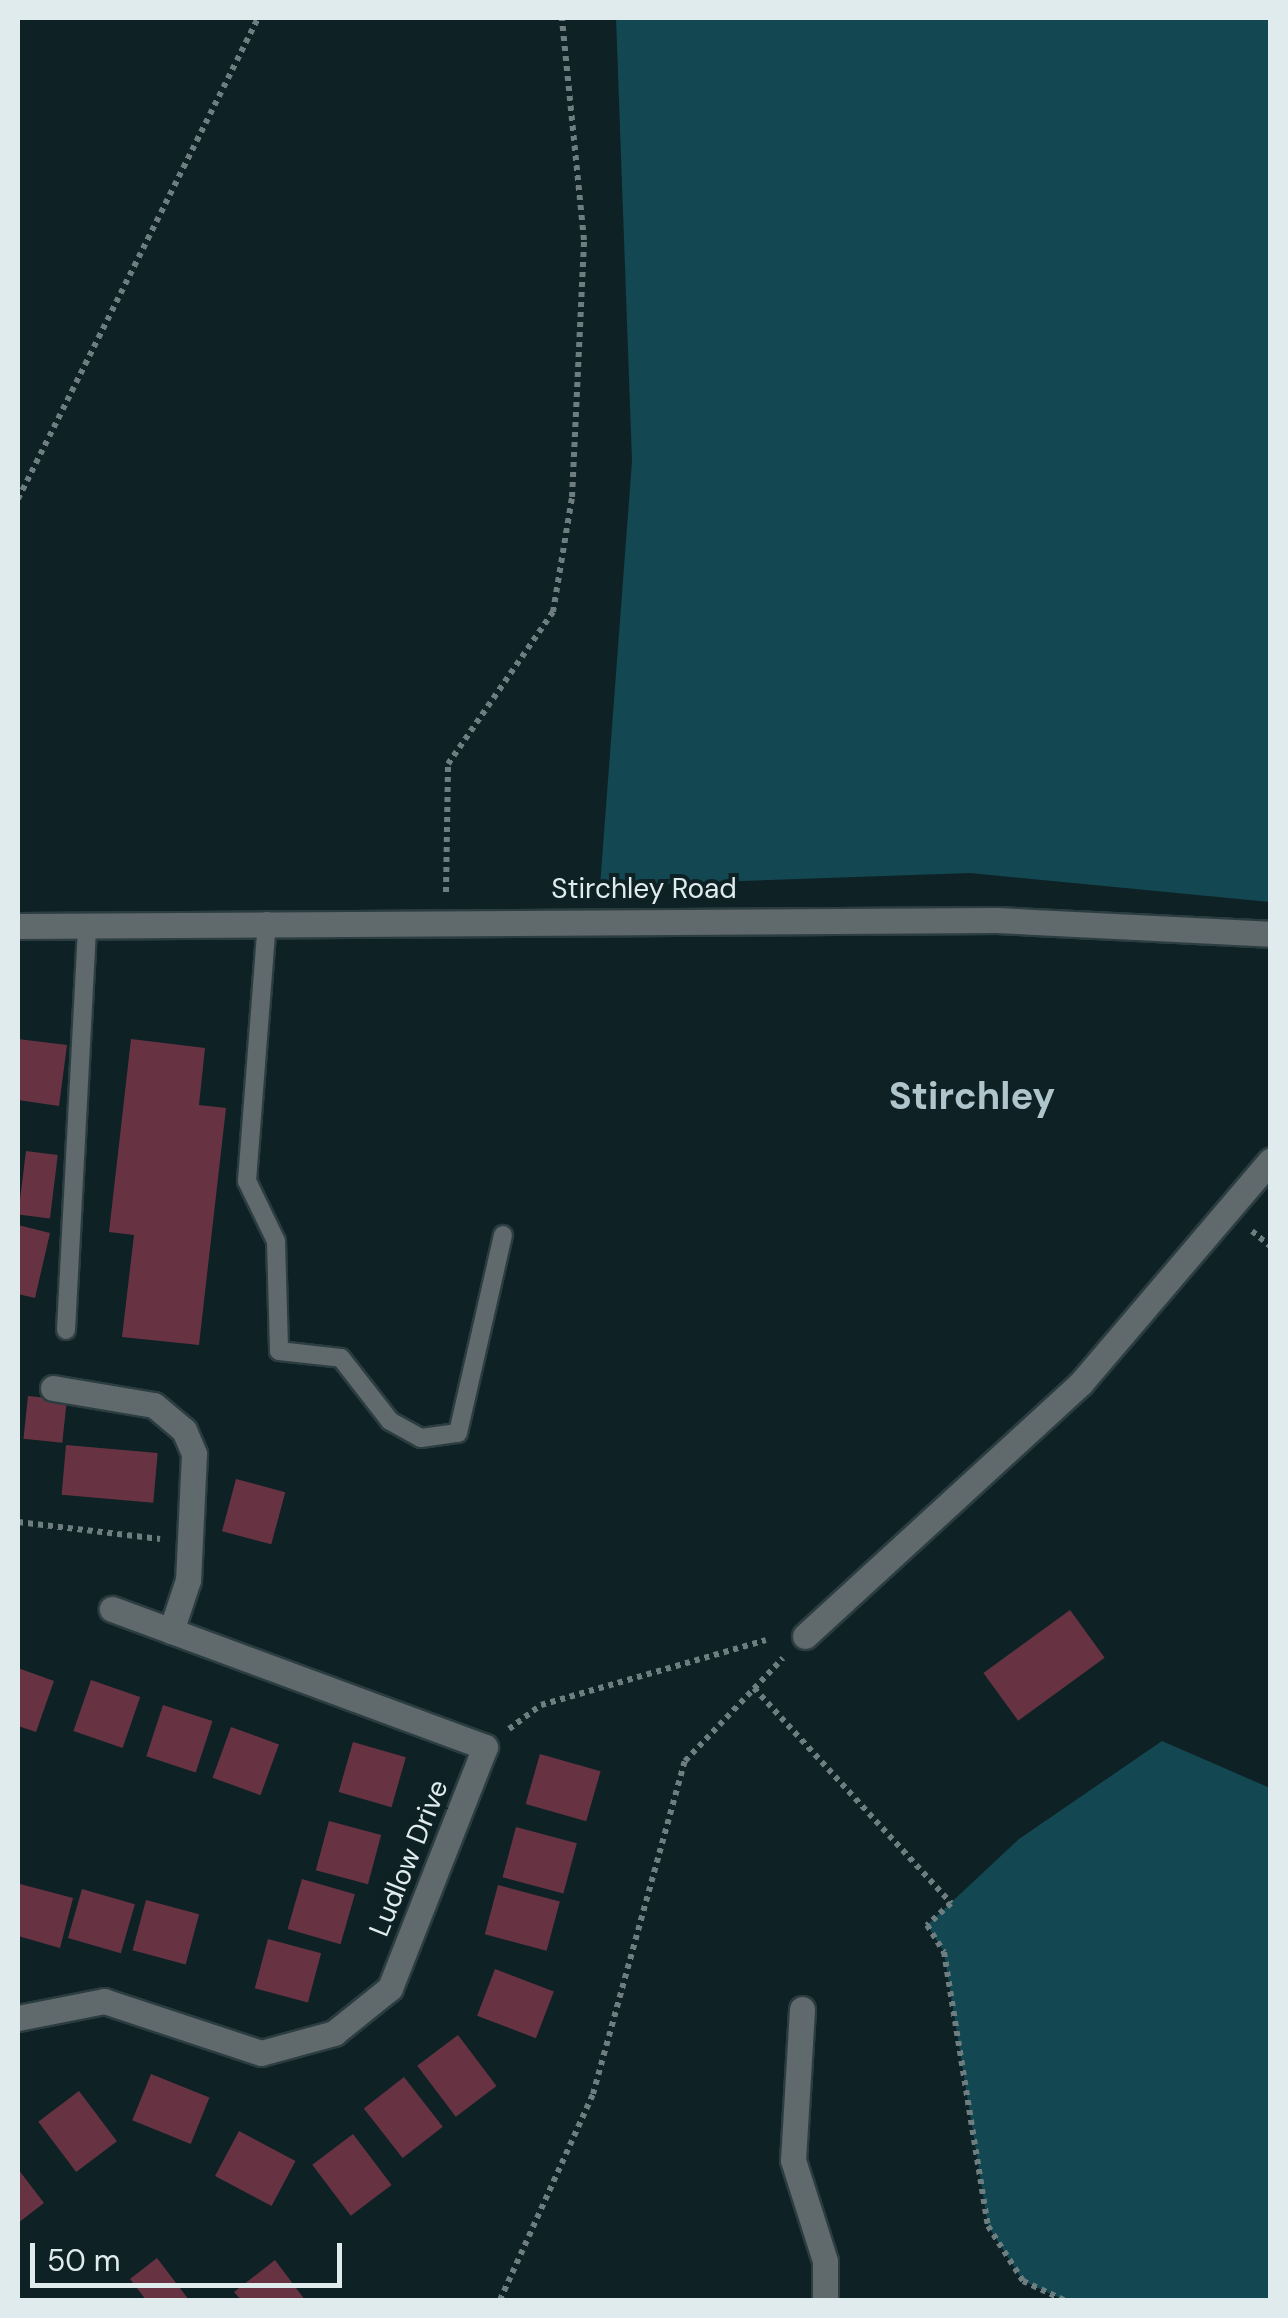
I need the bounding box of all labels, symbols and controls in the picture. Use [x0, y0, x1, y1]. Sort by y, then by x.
street label: Stirchley Road [551, 872, 737, 906]
district label: Stirchley [889, 1074, 1055, 1120]
street label: Ludlow Drive [362, 1775, 456, 1941]
scale bar [35, 2223, 348, 2285]
text: 50 m [47, 2241, 121, 2280]

